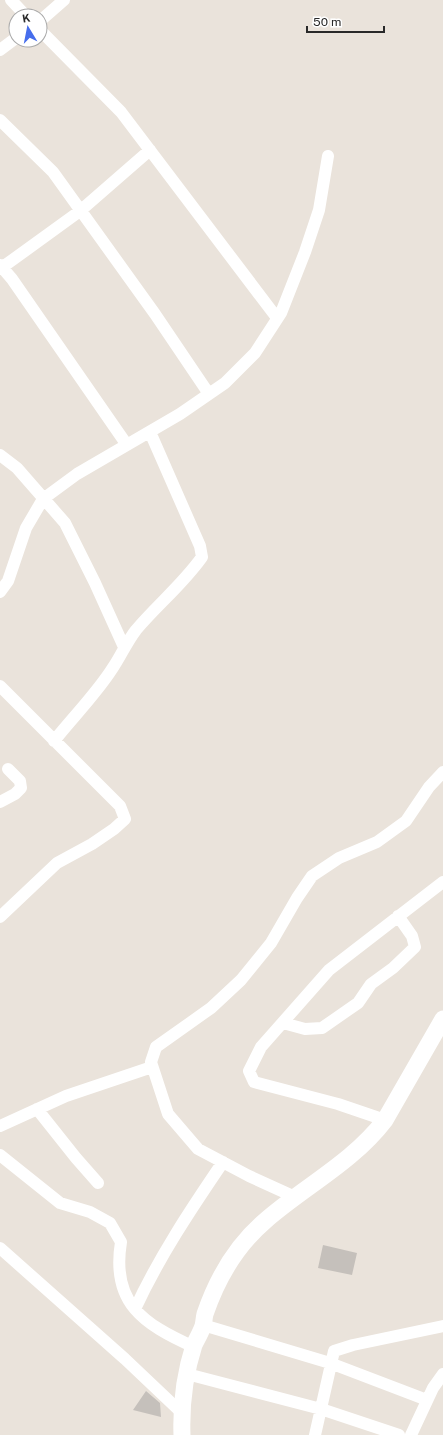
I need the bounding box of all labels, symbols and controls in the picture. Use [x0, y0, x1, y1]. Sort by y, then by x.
north arrow [8, 8, 48, 48]
scale bar [307, 8, 384, 34]
text: K [21, 12, 31, 25]
text: 50 m [313, 15, 341, 29]

